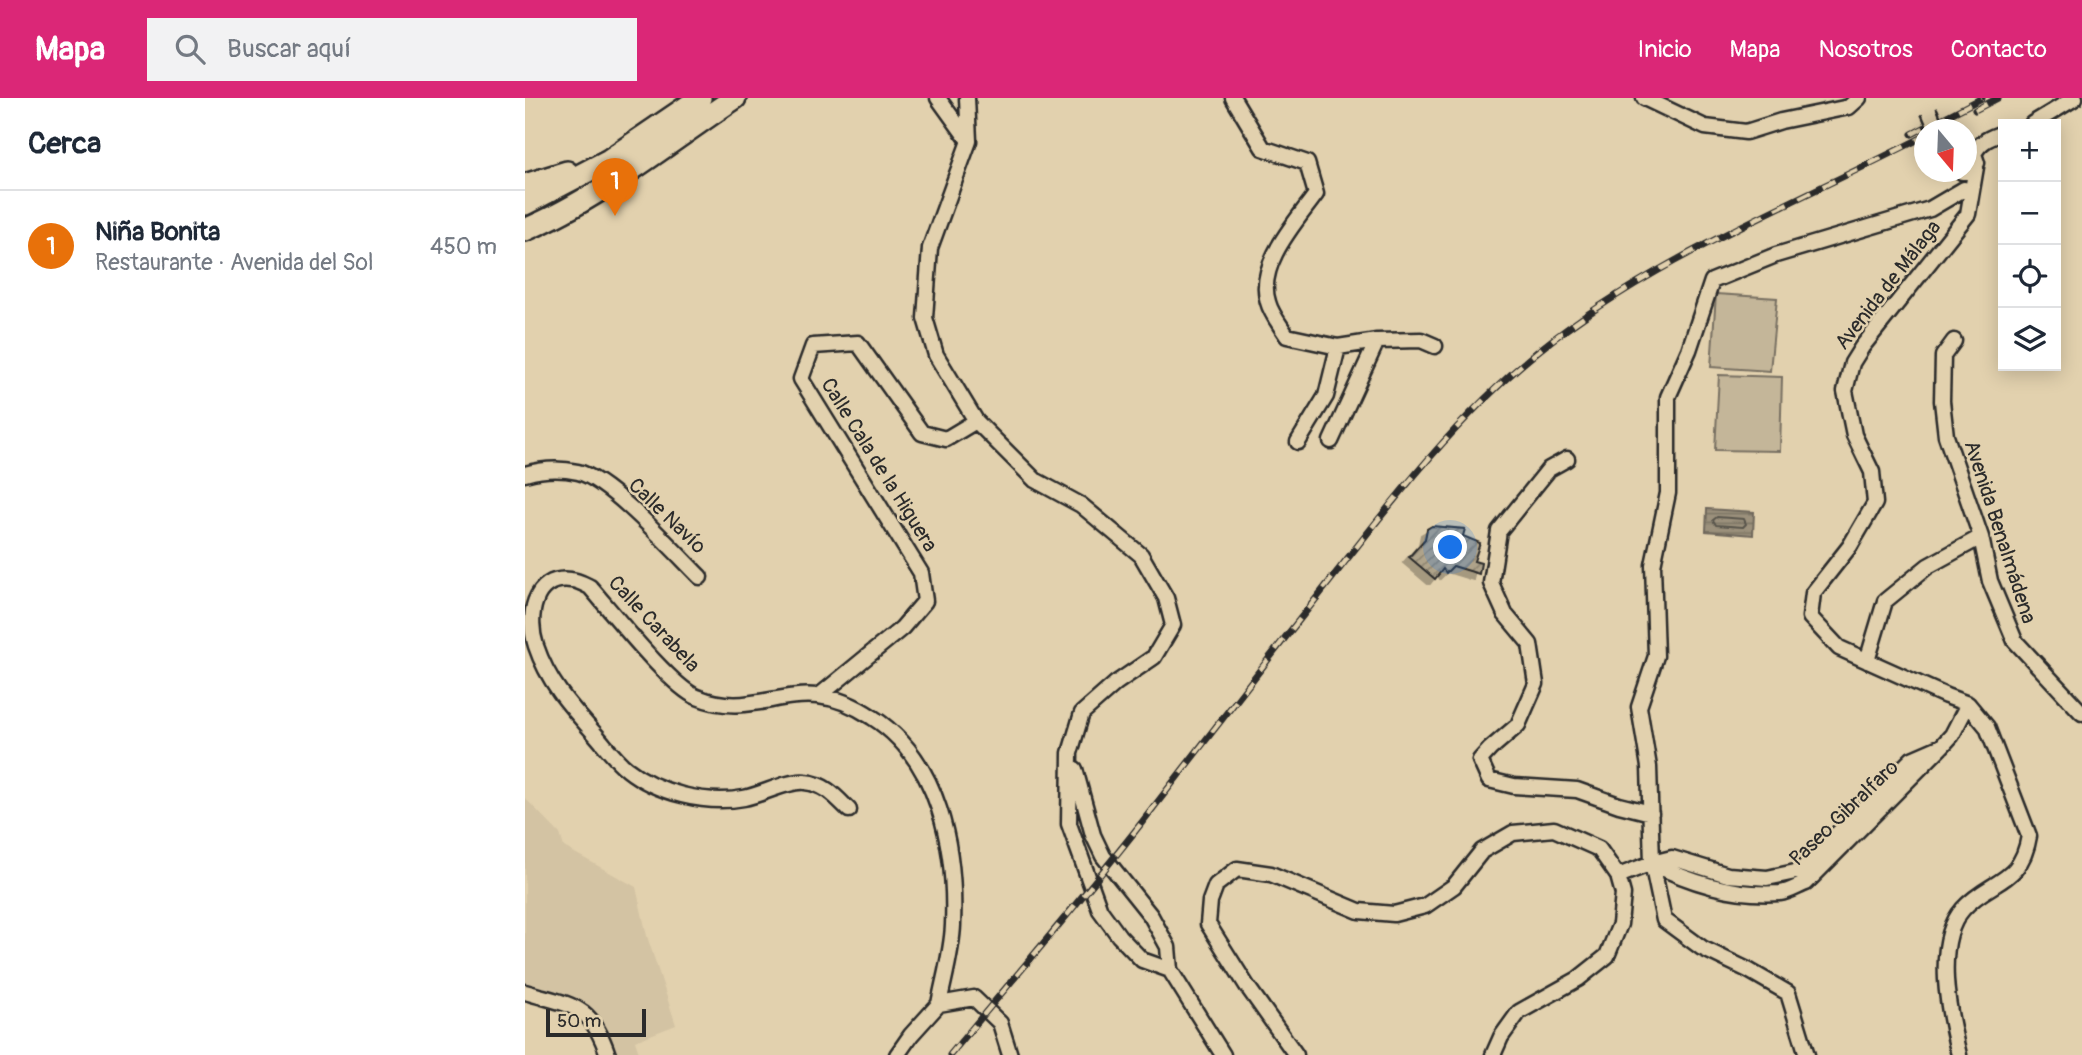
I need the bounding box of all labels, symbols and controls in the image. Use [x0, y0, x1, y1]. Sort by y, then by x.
search box [147, 18, 637, 81]
text: Mapa [35, 29, 105, 70]
icon: search [171, 30, 209, 68]
text: Buscar aquí [227, 33, 351, 65]
text: Inicio [1638, 35, 1692, 64]
text: Mapa [1730, 35, 1781, 64]
text: Nosotros [1819, 35, 1913, 64]
text: Contacto [1951, 35, 2047, 64]
north arrow [1914, 119, 1977, 182]
map controls [1998, 119, 2061, 371]
button: + [1998, 119, 2061, 182]
text: Cerca [28, 125, 101, 162]
pin: 1 [592, 158, 638, 216]
button: − [1998, 182, 2061, 245]
street label: Avenida de Málaga [1829, 215, 1947, 355]
text: Niña Bonita [95, 216, 220, 248]
text: 1 [47, 232, 56, 261]
text: 450 m [430, 232, 497, 261]
button: locate [1998, 245, 2061, 308]
text: Restaurante · Avenida del Sol [95, 248, 373, 277]
button: layers [1998, 308, 2061, 371]
street label: Calle Cala de la Higuera [815, 373, 943, 557]
street label: Avenida Benalmádena [1958, 437, 2042, 627]
street label: Calle Navío [622, 472, 712, 560]
your location [1433, 530, 1467, 564]
street label: Calle Carabela [602, 570, 706, 678]
street label: Paseo Gibralfaro [1783, 754, 1905, 872]
scale bar [546, 1006, 646, 1038]
text: 50 m [557, 1009, 601, 1033]

